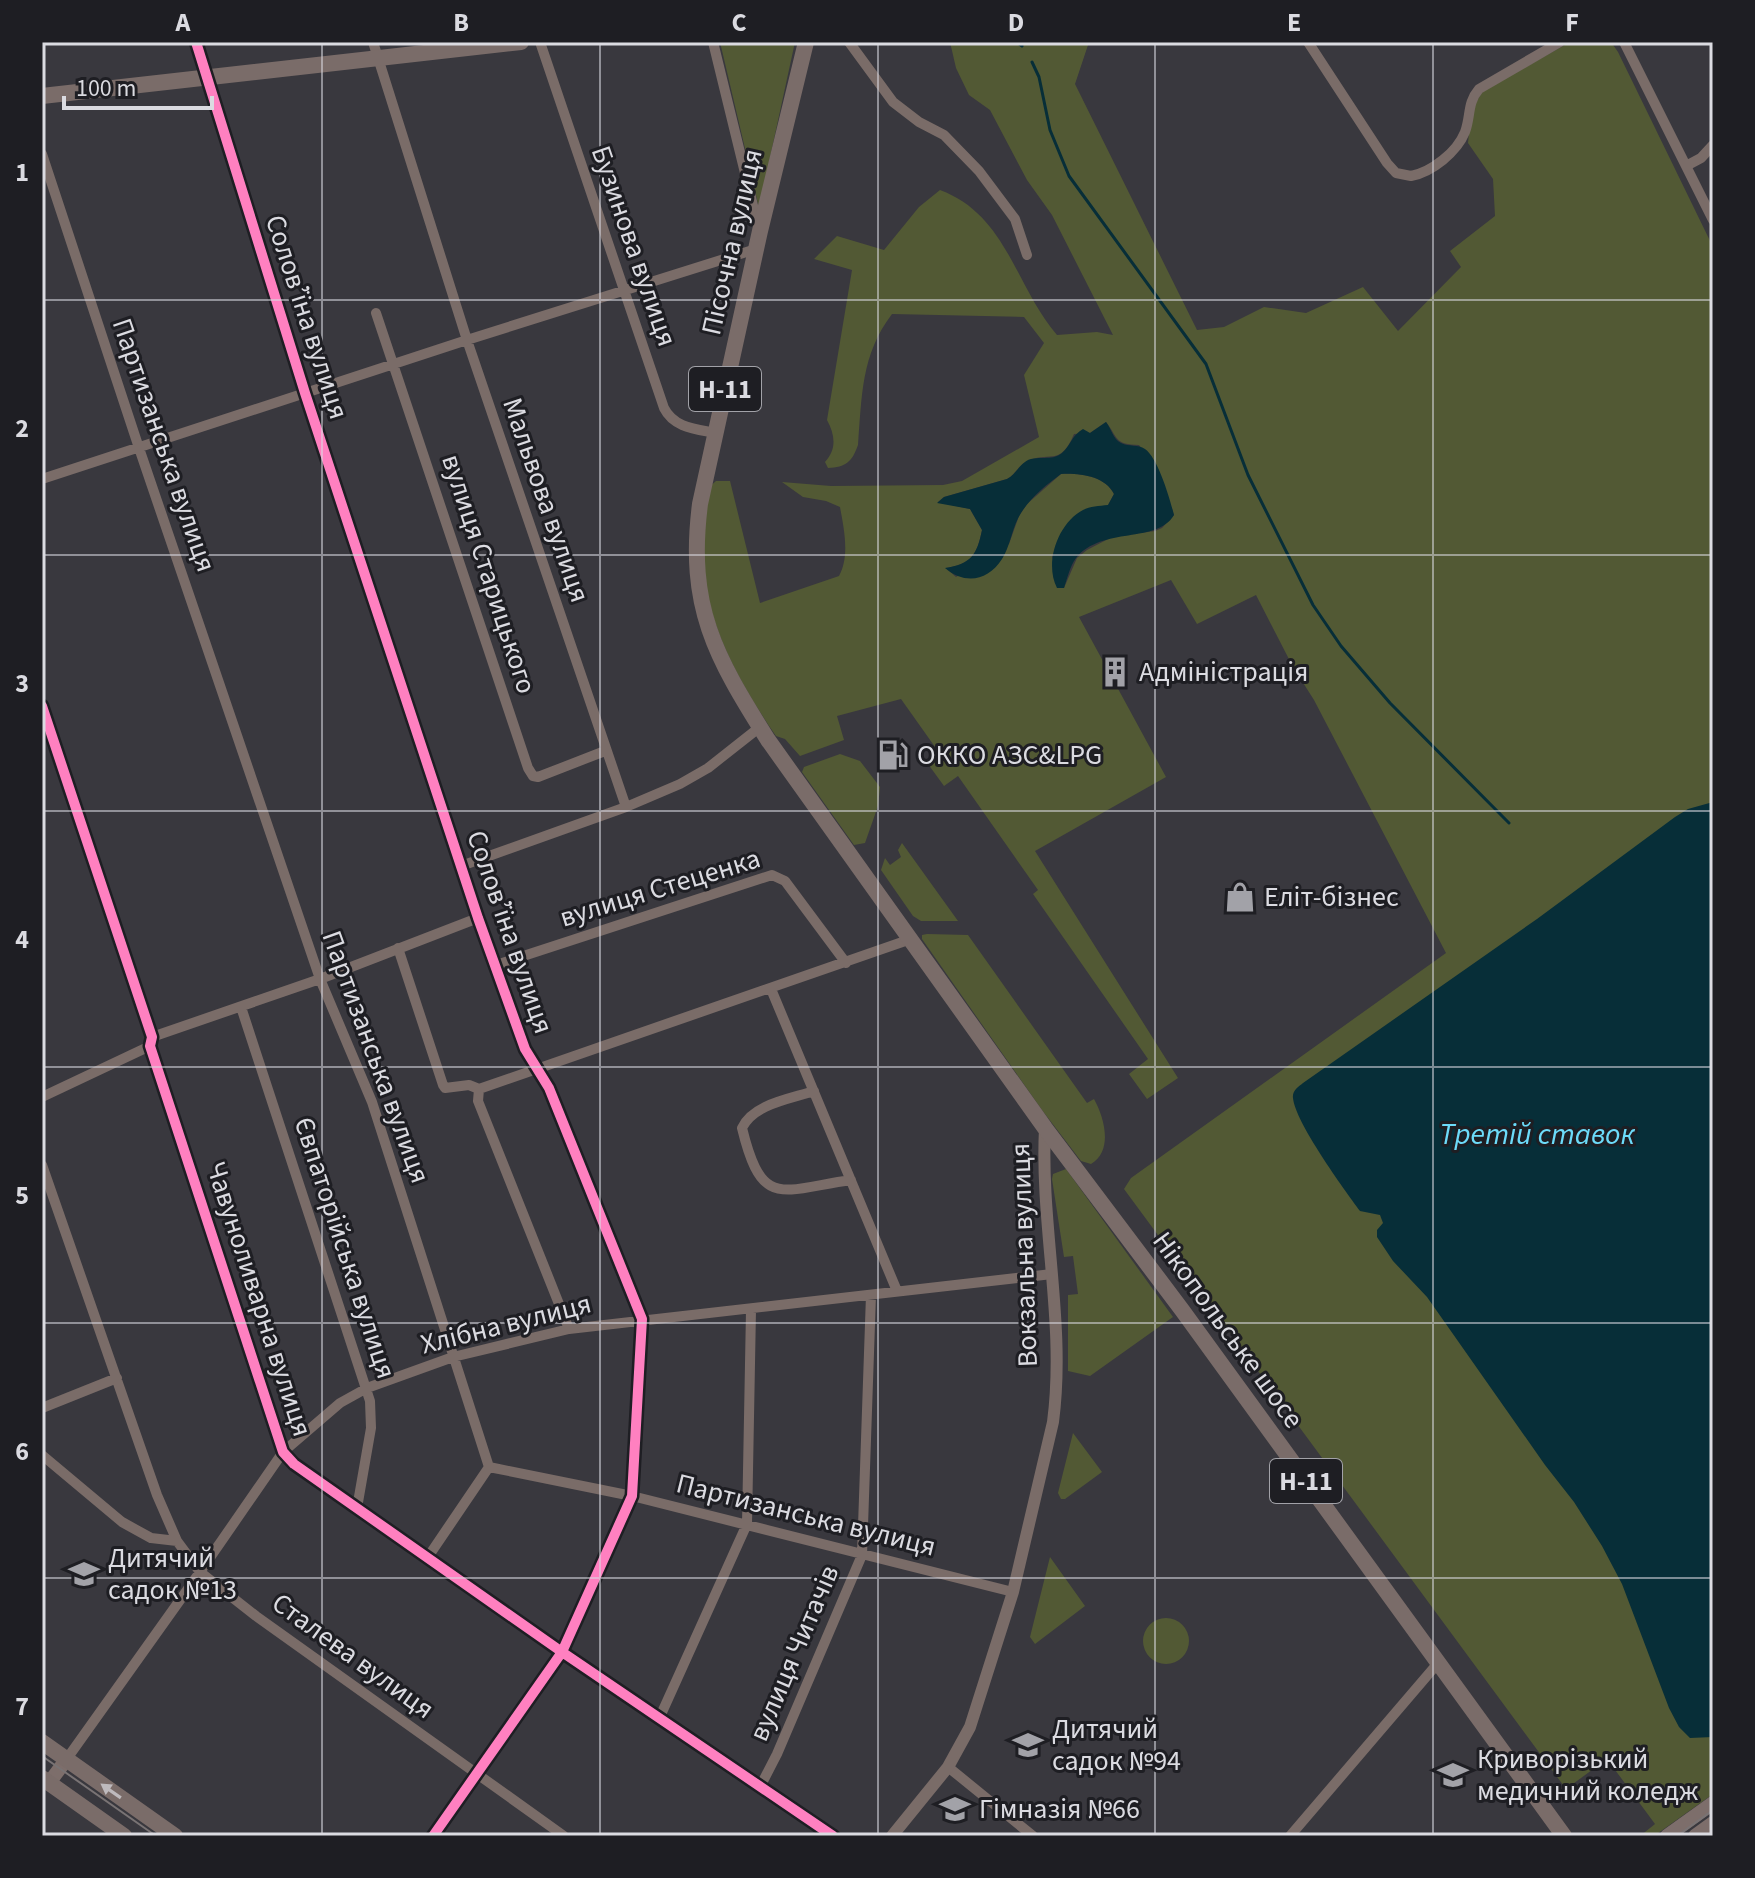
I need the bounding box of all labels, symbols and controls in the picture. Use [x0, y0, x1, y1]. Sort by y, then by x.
text: A [175, 4, 192, 41]
text: B [453, 4, 469, 41]
text: C [731, 4, 747, 41]
text: D [1008, 4, 1024, 41]
text: E [1287, 4, 1301, 41]
text: F [1565, 4, 1579, 41]
scale bar [64, 60, 212, 110]
text: 100 m [76, 71, 136, 106]
street label: Бузинова вулиця [581, 140, 687, 352]
street label: Пісочна вулиця [691, 145, 773, 339]
text: 1 [15, 154, 29, 191]
street label: Соловʼїна вулиця [255, 210, 359, 424]
street label: Партизанська вулиця [102, 313, 226, 577]
road number: Н-11 [689, 367, 761, 411]
street label: Мальвова вулиця [492, 392, 600, 608]
text: 2 [15, 410, 29, 447]
street label: вулиця Старицького [431, 449, 547, 699]
place label: Адміністрація [1139, 652, 1309, 692]
building icon: Адміністрація [1098, 655, 1132, 689]
text: 3 [15, 665, 29, 702]
place label: ОККО АЗС&LPG [917, 735, 1102, 775]
fuel station icon: ОККО АЗС&LPG [876, 738, 910, 772]
street label: Соловʼїна вулиця [456, 825, 564, 1039]
street label: вулиця Стеценка [555, 838, 765, 938]
place label: Еліт-бізнес [1264, 877, 1399, 917]
shop icon: Еліт-бізнес [1223, 880, 1257, 914]
text: 4 [15, 921, 29, 958]
street label: Партизанська вулиця [312, 925, 440, 1189]
street label: Євпаторійська вулиця [284, 1112, 406, 1384]
water label: Третій ставок [1439, 1113, 1635, 1156]
street label: Вокзальна вулиця [1000, 1142, 1048, 1368]
street label: Чавуноливарна вулиця [196, 1156, 322, 1442]
text: 5 [15, 1177, 29, 1214]
street label: Нікопольське шосе [1143, 1223, 1313, 1437]
street label: Хлібна вулиця [416, 1283, 596, 1365]
text: 6 [15, 1433, 29, 1470]
road number: Н-11 [1270, 1459, 1342, 1503]
street label: Партизанська вулиця [672, 1463, 940, 1567]
place label: Дитячий садок №13 [108, 1538, 237, 1610]
school or university icon: Дитячий садок №13 [67, 1557, 101, 1591]
street label: вулиця Читачів [739, 1559, 849, 1747]
street label: Сталева вулиця [264, 1583, 442, 1729]
text: 7 [15, 1688, 29, 1725]
place label: Дитячий садок №94 [1052, 1709, 1181, 1781]
school or university icon: Дитячий садок №94 [1011, 1728, 1045, 1762]
place label: Криворізький медичний коледж [1477, 1739, 1698, 1811]
school or university icon: Криворізький медичний коледж [1436, 1758, 1470, 1792]
one-way arrow [101, 1784, 122, 1799]
place label: Гімназія №66 [979, 1789, 1140, 1829]
school or university icon: Гімназія №66 [938, 1792, 972, 1826]

